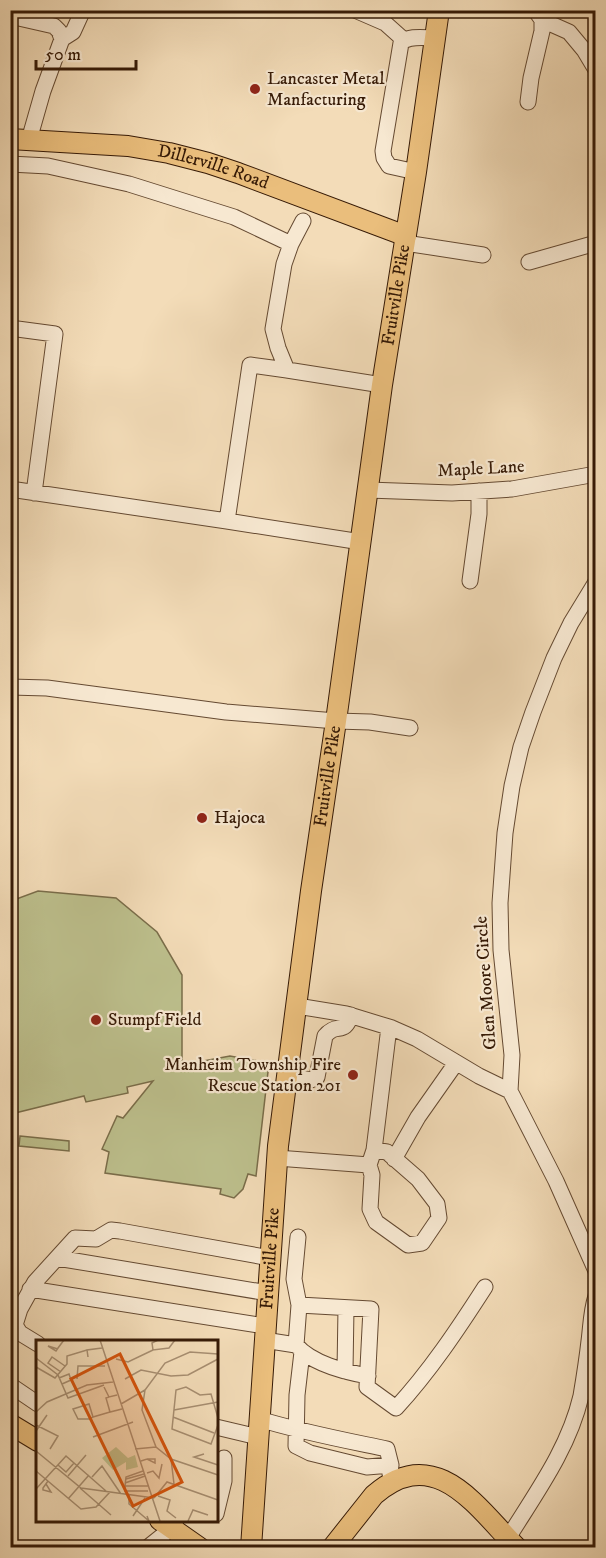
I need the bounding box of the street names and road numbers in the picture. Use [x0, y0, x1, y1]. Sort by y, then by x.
street label: Dillerville Road [156, 140, 272, 195]
street label: Fruitville Pike [377, 243, 415, 347]
street label: Maple Lane [437, 456, 525, 482]
street label: Fruitville Pike [310, 724, 346, 828]
street label: Glen Moore Circle [470, 915, 502, 1051]
street label: Fruitville Pike [256, 1207, 285, 1310]

